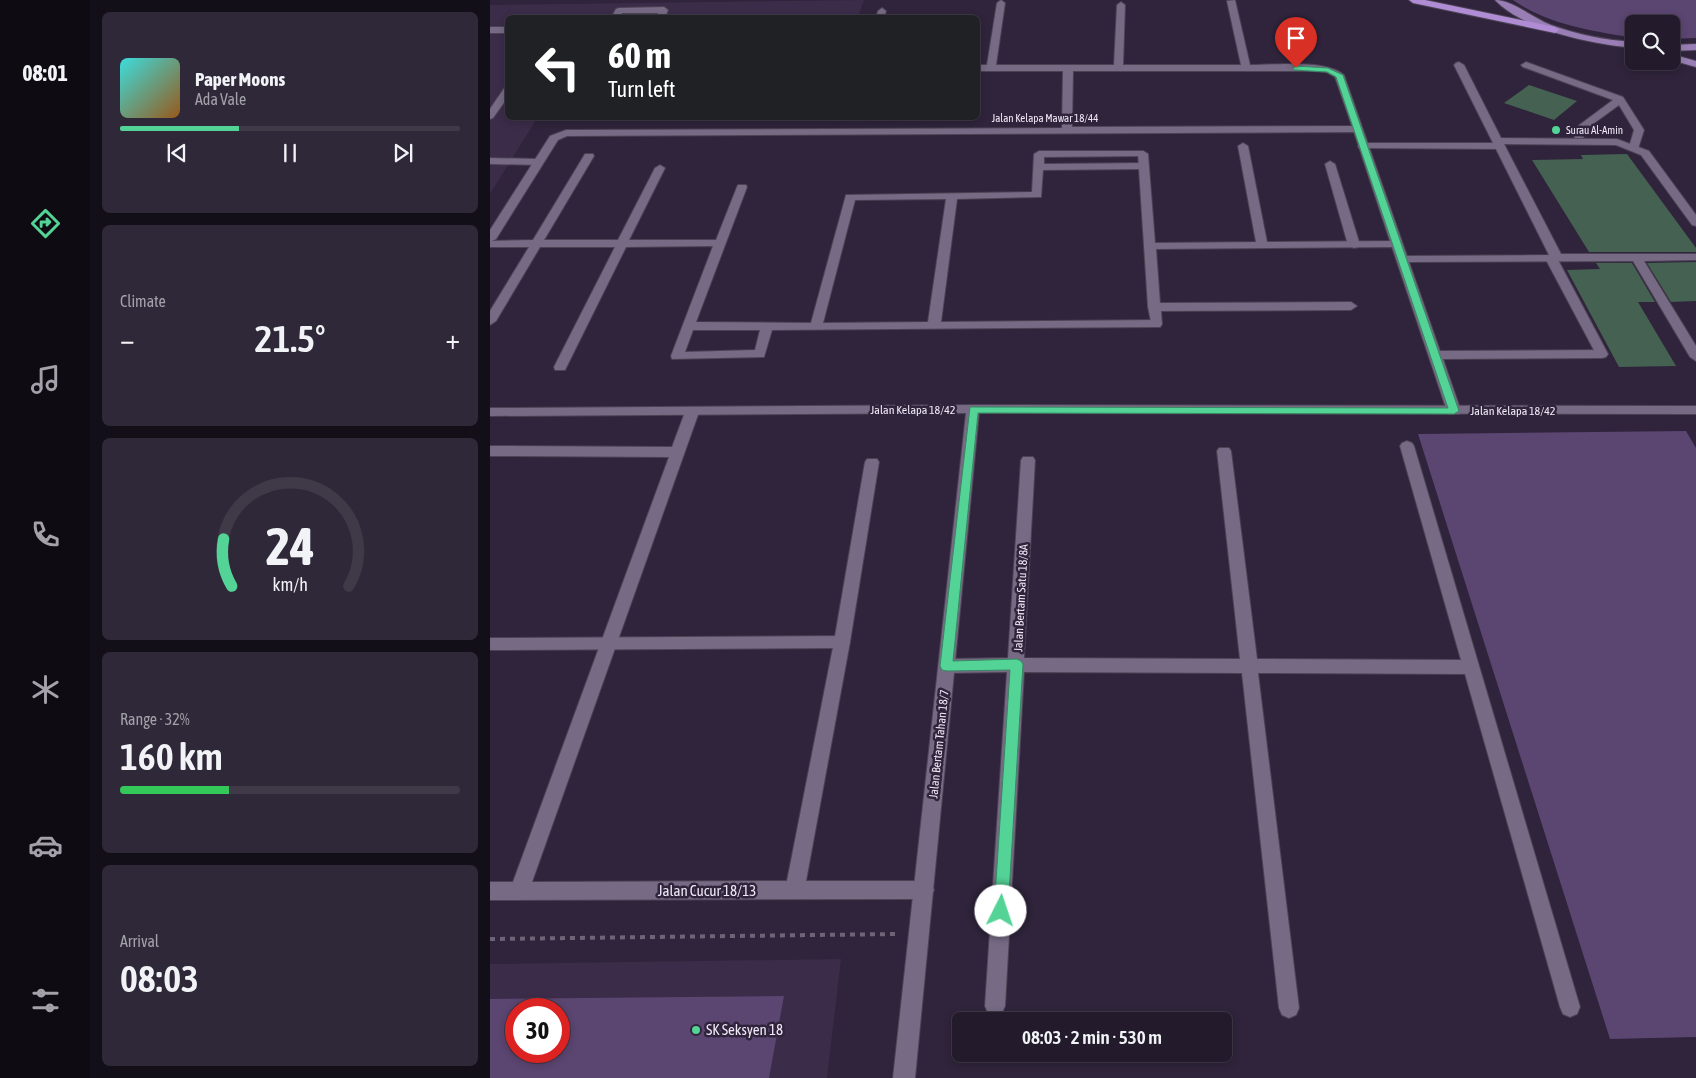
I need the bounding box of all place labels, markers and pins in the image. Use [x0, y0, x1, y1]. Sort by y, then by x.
pin [1275, 17, 1317, 68]
marker: Surau Al-Amin [1550, 124, 1562, 136]
place label: Surau Al-Amin [1566, 124, 1623, 136]
place label: SK Seksyen 18 [706, 1021, 783, 1038]
marker: SK Seksyen 18 [690, 1024, 702, 1036]

